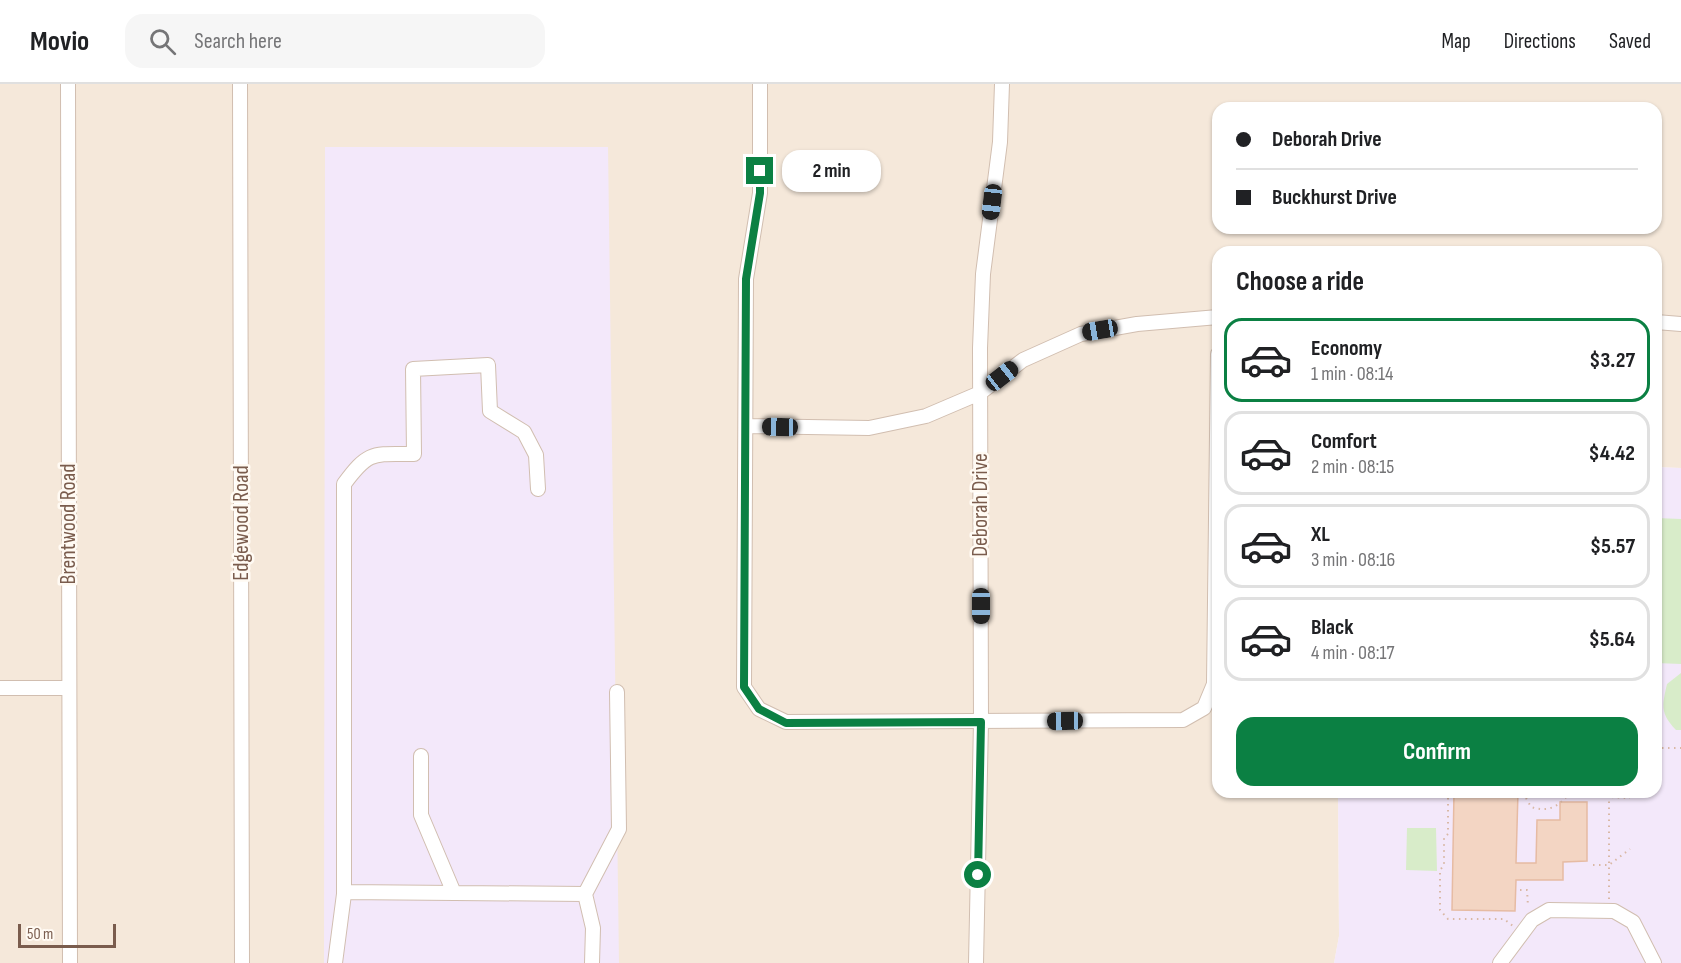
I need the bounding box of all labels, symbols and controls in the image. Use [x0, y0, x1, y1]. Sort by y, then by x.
search box [125, 14, 545, 68]
text: Movio [30, 25, 89, 58]
icon: search [146, 25, 179, 58]
text: Search here [194, 28, 282, 55]
text: Map [1441, 29, 1471, 54]
text: Directions [1504, 29, 1576, 54]
text: Saved [1609, 29, 1651, 54]
text: Deborah Drive [1272, 126, 1382, 153]
callout: 2 min [781, 150, 880, 192]
route end [746, 157, 773, 184]
text: 2 min [812, 159, 851, 183]
car [981, 183, 1003, 221]
text: Buckhurst Drive [1272, 184, 1397, 211]
text: Choose a ride [1236, 266, 1364, 298]
car [1081, 318, 1119, 342]
icon: car [1239, 333, 1293, 387]
text: Economy [1311, 335, 1382, 362]
text: $3.27 [1589, 347, 1635, 374]
car [982, 358, 1022, 394]
text: 1 min · 08:14 [1311, 362, 1393, 386]
car [762, 418, 798, 436]
icon: car [1239, 426, 1293, 480]
text: Comfort [1311, 428, 1377, 455]
text: $4.42 [1588, 440, 1635, 467]
street label: Deborah Drive [967, 453, 994, 557]
text: 2 min · 08:15 [1311, 455, 1394, 479]
street label: Brentwood Road [55, 464, 82, 584]
street label: Edgewood Road [228, 465, 255, 581]
icon: car [1239, 519, 1293, 573]
text: XL [1311, 521, 1330, 548]
text: $5.57 [1590, 533, 1635, 560]
text: 3 min · 08:16 [1311, 548, 1395, 572]
car [972, 588, 990, 624]
icon: car [1239, 612, 1293, 666]
text: Black [1311, 614, 1353, 641]
text: $5.64 [1589, 626, 1635, 653]
text: 4 min · 08:17 [1311, 641, 1394, 665]
car [1047, 712, 1083, 730]
button: Confirm [1236, 717, 1638, 786]
route start [964, 861, 991, 888]
scale bar [18, 921, 116, 948]
text: 50 m [27, 925, 53, 944]

